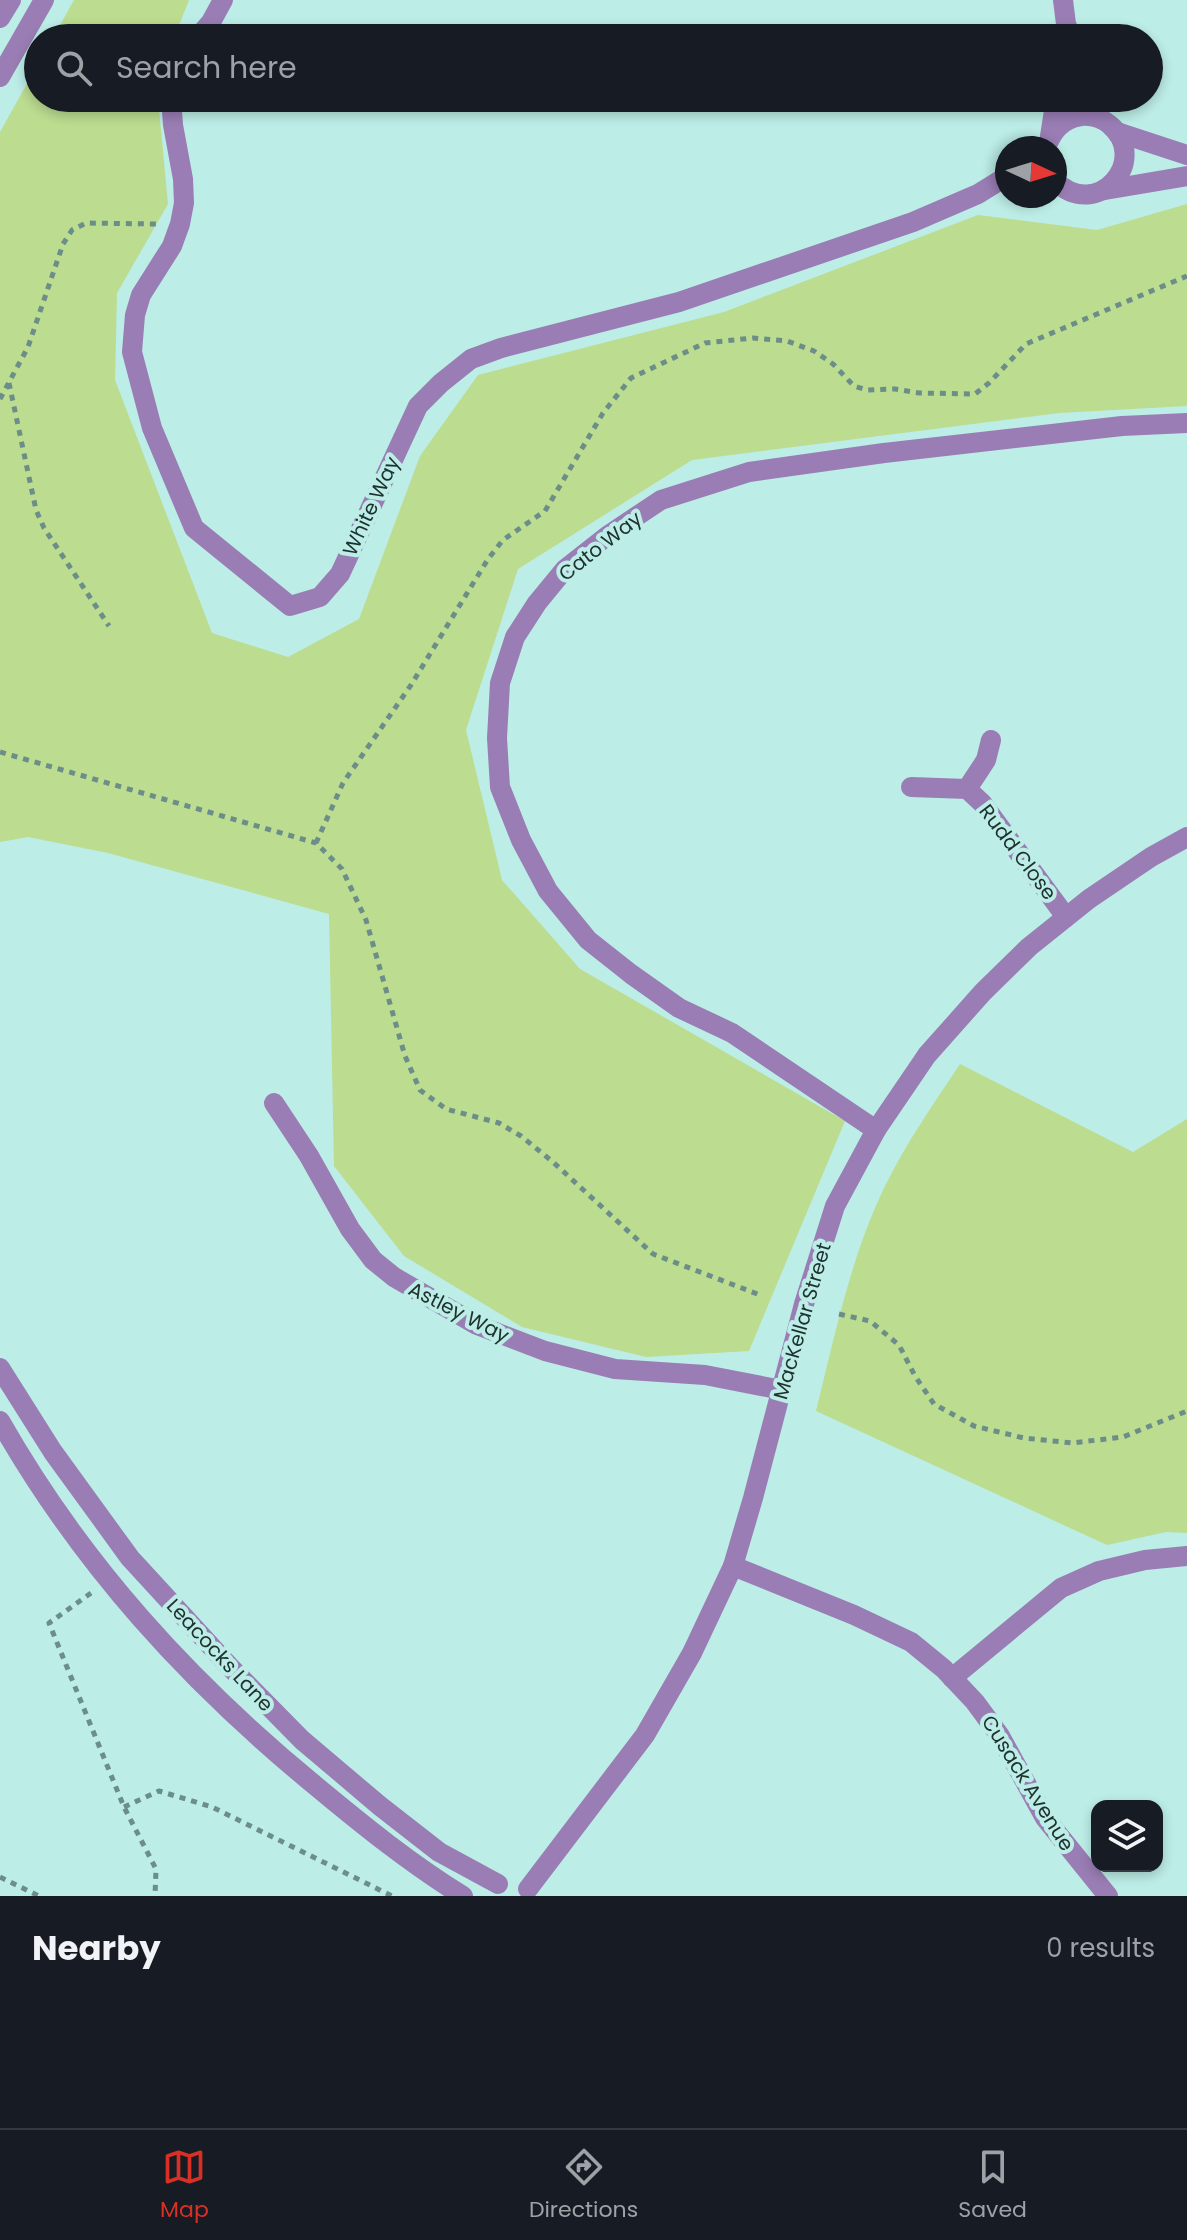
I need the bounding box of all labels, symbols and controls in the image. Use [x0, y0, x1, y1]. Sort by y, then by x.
search box [24, 24, 1163, 112]
icon: search [52, 46, 96, 90]
text: Search here [116, 46, 297, 89]
north arrow [995, 136, 1067, 208]
street label: White Way [336, 452, 406, 560]
street label: Cato Way [552, 505, 648, 587]
street label: Rudd Close [973, 798, 1063, 906]
street label: MacKellar Street [766, 1239, 838, 1403]
street label: Astley Way [404, 1275, 514, 1349]
street label: Leacocks Lane [160, 1592, 280, 1718]
street label: Cusack Avenue [975, 1710, 1081, 1856]
map controls [1091, 1800, 1163, 1872]
button: layers [1091, 1800, 1163, 1872]
text: Nearby [32, 1924, 161, 1972]
text: 0 results [1046, 1930, 1155, 1966]
tab: Map [160, 2145, 209, 2226]
tab: Directions [529, 2145, 638, 2226]
tab: Saved [958, 2145, 1027, 2226]

